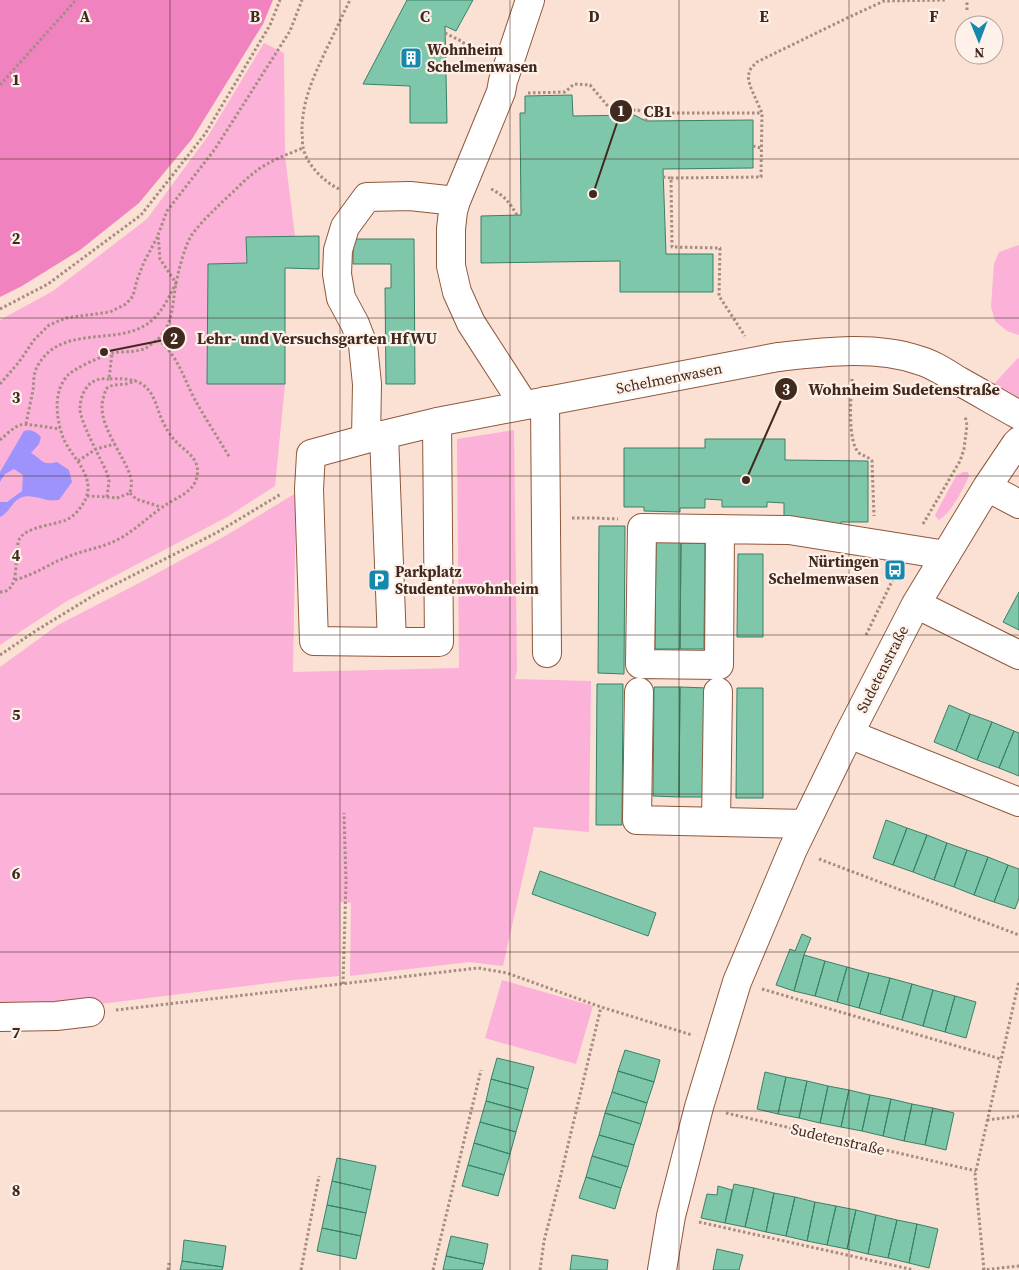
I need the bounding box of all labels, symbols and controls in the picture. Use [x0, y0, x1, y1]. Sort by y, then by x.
text: A [80, 5, 91, 27]
text: B [250, 5, 261, 27]
text: C [420, 5, 430, 27]
text: D [588, 5, 600, 27]
text: E [759, 5, 769, 27]
text: F [929, 5, 939, 27]
north arrow [954, 15, 1004, 65]
place label: Wohnheim Schelmenwasen [427, 39, 538, 77]
text: N [974, 43, 985, 63]
building icon: Wohnheim Schelmenwasen [399, 46, 423, 70]
text: 1 [12, 68, 20, 90]
callout: CB1 [609, 96, 683, 127]
text: 1 [617, 100, 625, 121]
text: CB1 [643, 100, 673, 122]
text: 2 [12, 227, 21, 249]
callout: Lehr- und Versuchsgarten HfWU [162, 323, 448, 354]
text: Lehr- und Versuchsgarten HfWU [197, 327, 438, 349]
text: 2 [170, 328, 178, 349]
street label: Schelmenwasen [614, 357, 724, 399]
callout: Wohnheim Sudetenstraße [773, 374, 1010, 405]
text: Wohnheim Sudetenstraße [808, 378, 1000, 400]
text: 3 [782, 379, 790, 400]
text: 3 [12, 386, 21, 408]
text: 4 [12, 544, 21, 566]
place label: Nürtingen Schelmenwasen [768, 551, 879, 589]
bus stop icon: Nürtingen Schelmenwasen [883, 558, 907, 582]
place label: Parkplatz Studentenwohnheim [395, 561, 539, 599]
parking icon: Parkplatz Studentenwohnheim [367, 568, 391, 592]
street label: Sudetenstraße [851, 621, 913, 716]
text: 5 [12, 703, 21, 725]
text: 6 [12, 862, 21, 884]
text: 7 [12, 1021, 21, 1043]
street label: Sudetenstraße [789, 1118, 887, 1160]
text: 8 [12, 1179, 20, 1201]

